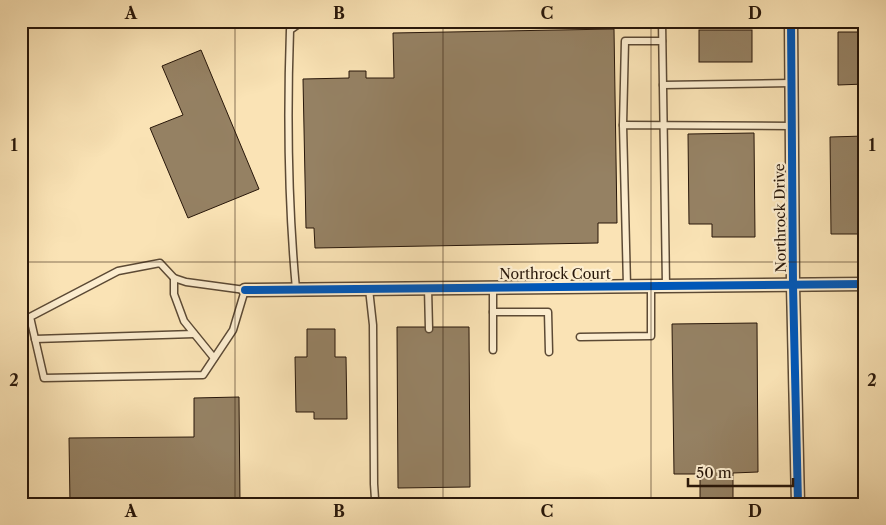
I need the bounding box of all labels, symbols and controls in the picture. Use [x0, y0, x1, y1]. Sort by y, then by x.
text: A [124, 3, 138, 23]
text: B [333, 3, 345, 23]
text: C [541, 3, 553, 23]
text: D [748, 3, 762, 23]
text: 1 [10, 135, 18, 155]
text: 1 [868, 135, 876, 155]
street label: Northrock Drive [770, 163, 790, 273]
street label: Northrock Court [499, 265, 611, 283]
text: 2 [9, 370, 19, 390]
text: 2 [867, 370, 877, 390]
scale bar [688, 455, 794, 487]
text: 50 m [696, 463, 732, 482]
text: A [124, 501, 138, 521]
text: B [333, 501, 345, 521]
text: C [541, 501, 553, 521]
text: D [748, 501, 762, 521]

